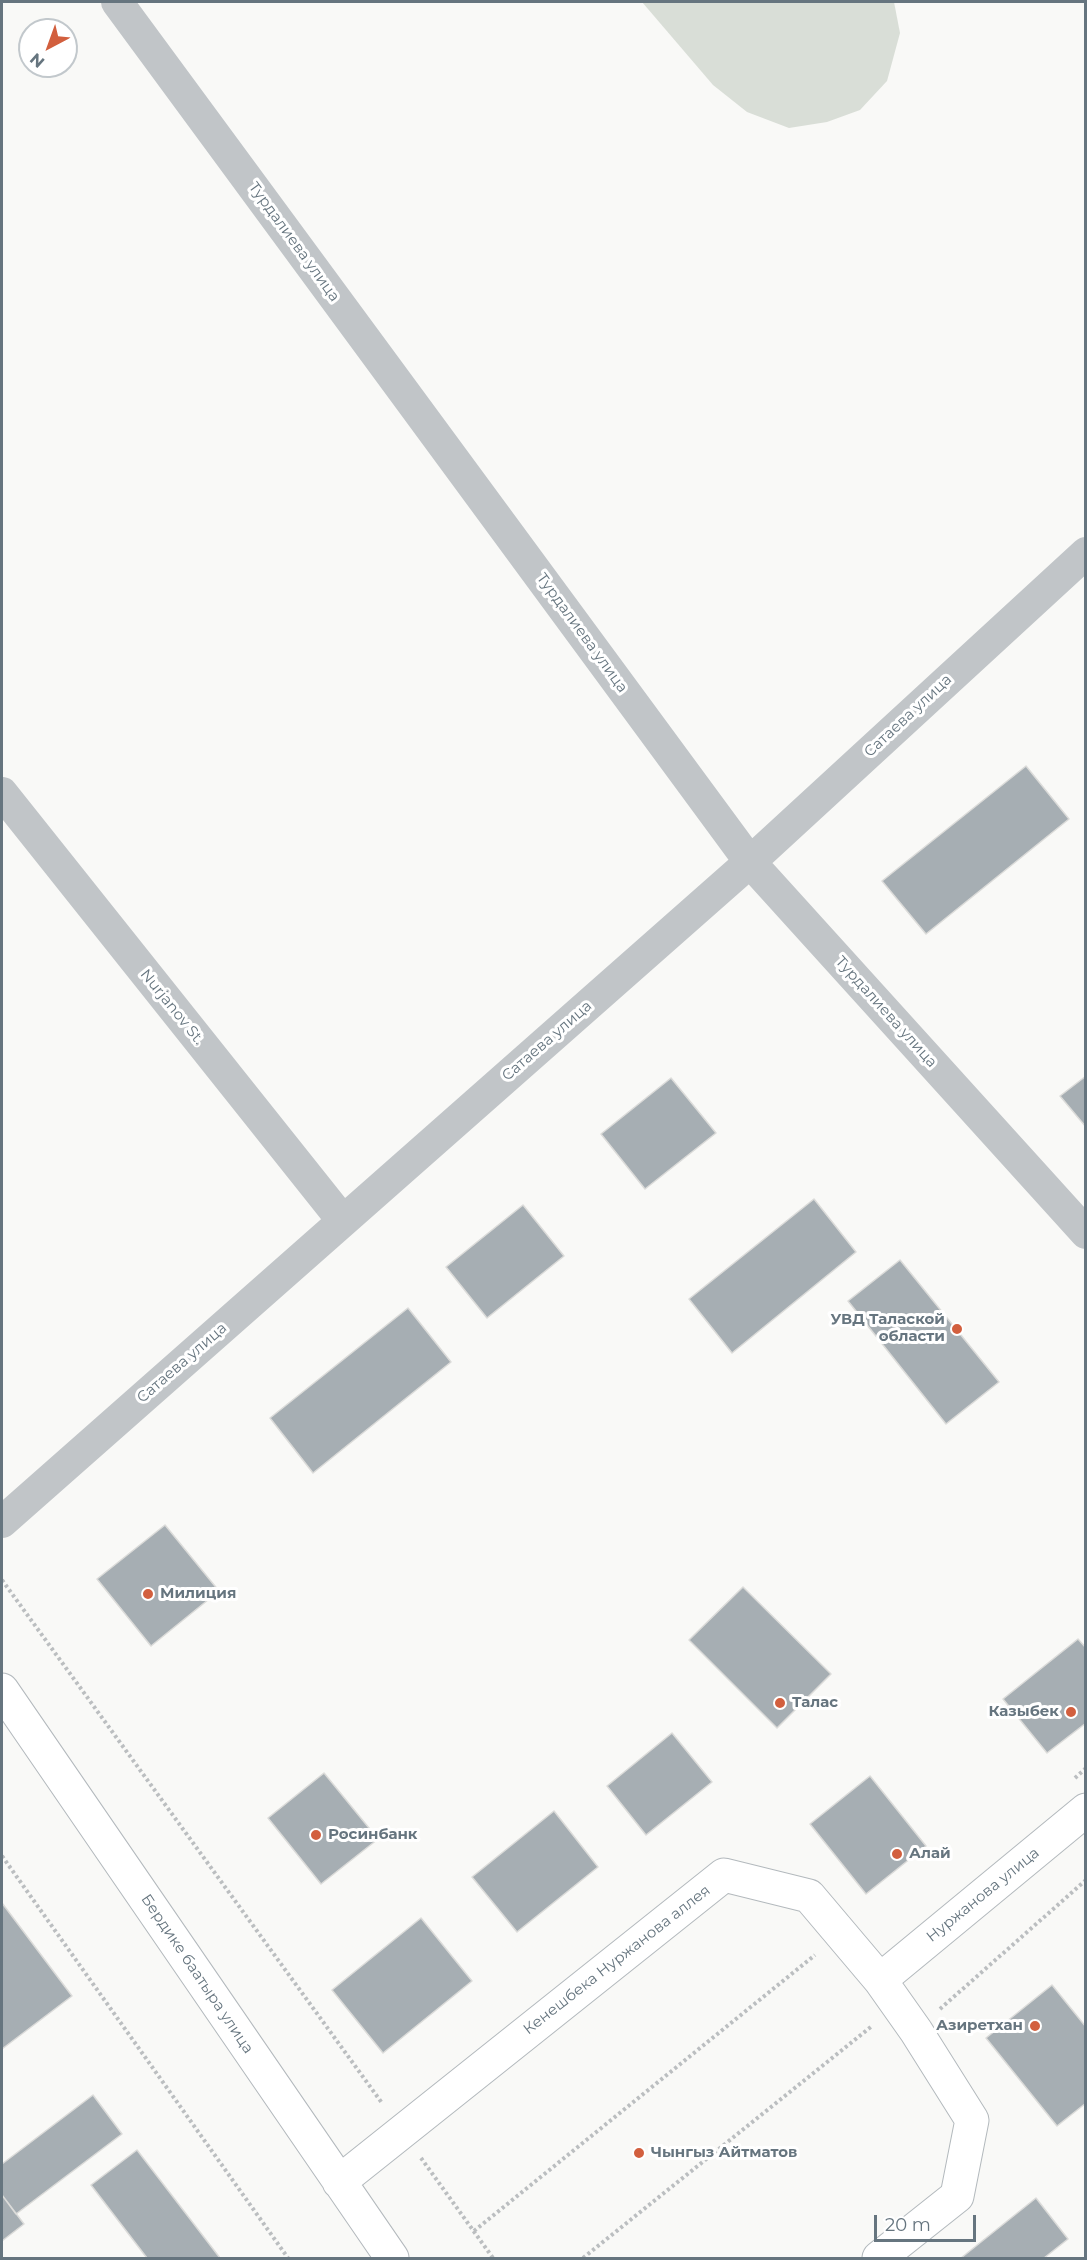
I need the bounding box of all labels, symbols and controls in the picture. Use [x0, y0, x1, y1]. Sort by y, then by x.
north arrow [18, 18, 78, 78]
text: N [26, 49, 48, 72]
street label: Турдалиева улица [245, 179, 343, 305]
street label: Турдалиева улица [533, 570, 631, 696]
street label: Сатаева улица [861, 671, 955, 761]
street label: Турдалиева улица [831, 953, 941, 1071]
street label: Nurjanov St. [136, 966, 208, 1048]
street label: Сатаева улица [498, 997, 596, 1085]
place label: УВД Талаской области [830, 1311, 945, 1346]
street label: Сатаева улица [133, 1319, 231, 1407]
marker: УВД Талаской области [950, 1322, 964, 1336]
place label: Милиция [160, 1585, 236, 1603]
marker: Милиция [141, 1587, 155, 1601]
place label: Талас [792, 1694, 838, 1712]
marker: Талас [773, 1696, 787, 1710]
place label: Казыбек [989, 1703, 1059, 1721]
marker: Казыбек [1064, 1705, 1078, 1719]
place label: Росинбанк [328, 1826, 417, 1844]
marker: Росинбанк [309, 1828, 323, 1842]
street label: Нуржанова улица [923, 1844, 1043, 1946]
place label: Алай [909, 1845, 951, 1863]
marker: Алай [890, 1847, 904, 1861]
street label: Кенешбека Нуржанова аллея [520, 1881, 714, 2039]
street label: Бердике баатыра улица [137, 1891, 257, 2057]
place label: Азиретхан [936, 2017, 1023, 2035]
marker: Азиретхан [1028, 2019, 1042, 2033]
place label: Чынгыз Айтматов [651, 2144, 797, 2162]
marker: Чынгыз Айтматов [632, 2146, 646, 2160]
scale bar [877, 2203, 979, 2241]
text: 20 m [885, 2214, 931, 2236]

